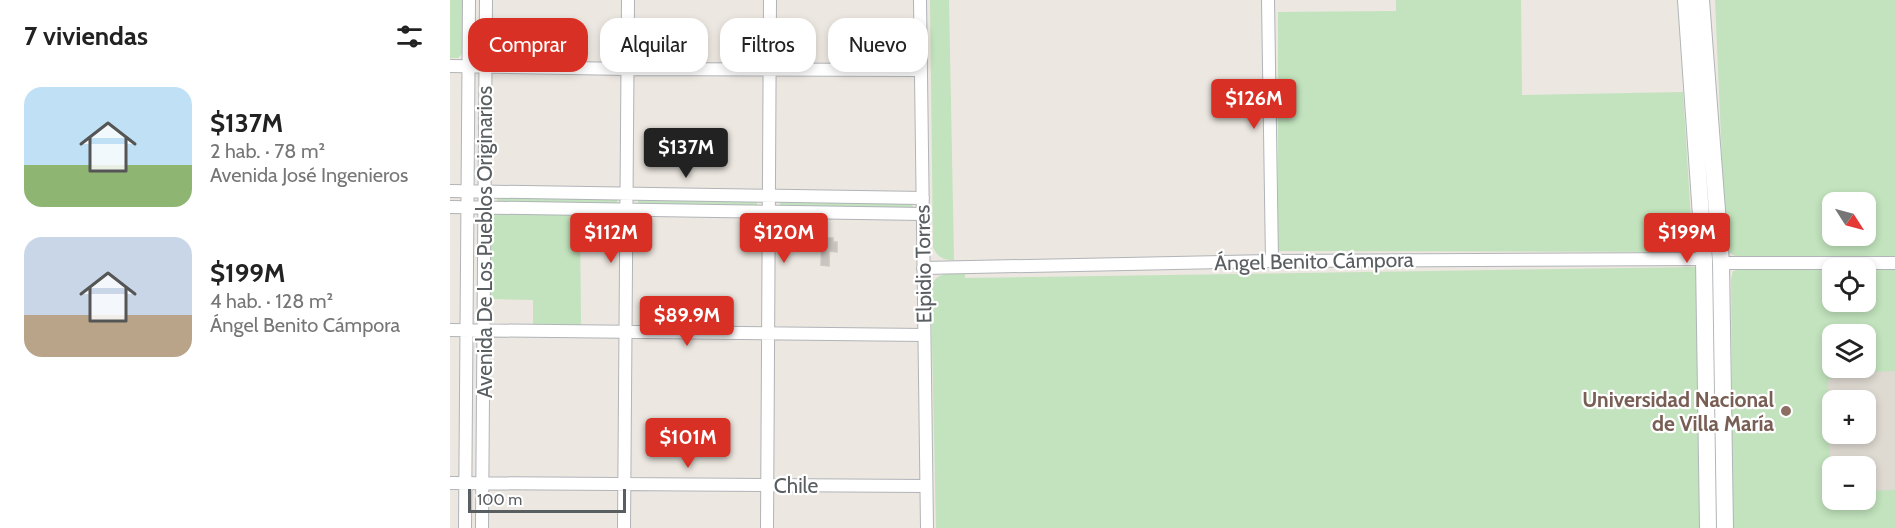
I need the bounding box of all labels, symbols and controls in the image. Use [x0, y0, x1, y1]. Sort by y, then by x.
chip: Comprar [468, 18, 588, 72]
chip: Alquilar [600, 18, 708, 72]
chip: Filtros [720, 18, 816, 72]
chip: Nuevo [828, 18, 928, 72]
text: 7 viviendas [24, 20, 148, 52]
icon: filters [393, 20, 426, 53]
pin: $126M [1212, 79, 1296, 130]
street label: Avenida De Los Pueblos Originarios [472, 86, 497, 398]
text: $126M [1225, 86, 1283, 110]
text: $137M [210, 107, 283, 139]
icon: home [72, 111, 144, 183]
pin: $137M [644, 128, 728, 179]
text: $137M [658, 135, 714, 159]
text: 2 hab. · 78 m² [210, 139, 325, 163]
text: Avenida José Ingenieros [210, 163, 408, 187]
north arrow [1822, 192, 1876, 246]
map controls [1822, 192, 1876, 510]
street label: Elpidio Torres [909, 204, 937, 324]
pin: $112M [569, 213, 653, 264]
pin: $120M [742, 213, 826, 264]
pin: $199M [1645, 213, 1729, 264]
text: $112M [584, 220, 638, 244]
text: $120M [754, 220, 814, 244]
text: $199M [1658, 220, 1716, 244]
street label: Ángel Benito Cámpora [1214, 247, 1414, 275]
text: $199M [210, 257, 285, 289]
button: locate [1822, 258, 1876, 312]
icon: home [72, 261, 144, 333]
text: 4 hab. · 128 m² [210, 289, 333, 313]
pin: $89.9M [638, 296, 736, 347]
text: $89.9M [654, 303, 720, 327]
text: Ángel Benito Cámpora [210, 313, 400, 337]
button: layers [1822, 324, 1876, 378]
place label: Universidad Nacional de Villa María [1582, 387, 1775, 436]
button: + [1822, 390, 1876, 444]
marker: Universidad Nacional de Villa María [1779, 404, 1793, 418]
pin: $101M [646, 418, 730, 469]
text: $101M [659, 425, 717, 449]
button: − [1822, 456, 1876, 510]
street label: Chile [774, 473, 818, 498]
scale bar [468, 486, 626, 514]
text: 100 m [477, 490, 522, 509]

